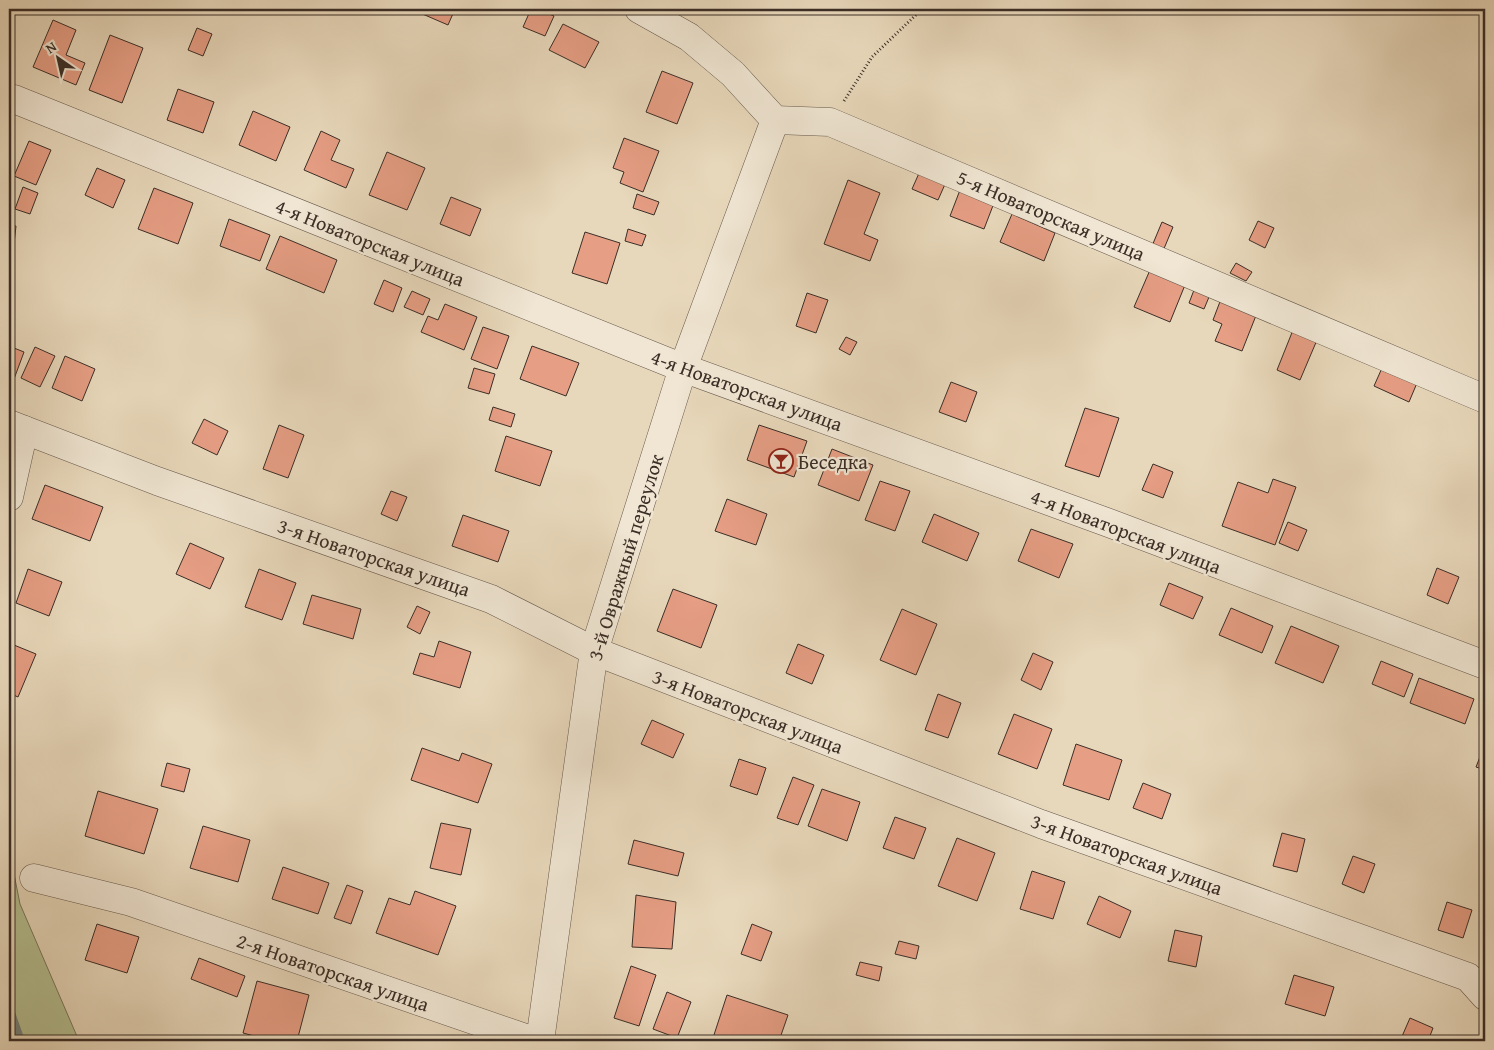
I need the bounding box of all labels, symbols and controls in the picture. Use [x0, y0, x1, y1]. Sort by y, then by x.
north arrow [32, 32, 82, 82]
text: N [41, 36, 61, 58]
street label: 5-я Новаторская улица [952, 162, 1150, 268]
street label: 4-я Новаторская улица [271, 191, 469, 293]
street label: 4-я Новаторская улица [647, 342, 847, 438]
place label: Беседка [798, 447, 868, 476]
bar icon: Беседка [768, 448, 794, 474]
street label: 3-й Овражный переулок [580, 450, 670, 664]
street label: 4-я Новаторская улица [1027, 481, 1226, 581]
street label: 3-я Новаторская улица [274, 510, 475, 604]
street label: 3-я Новаторская улица [649, 661, 848, 761]
street label: 3-я Новаторская улица [1027, 806, 1227, 902]
street label: 2-я Новаторская улица [233, 925, 434, 1019]

